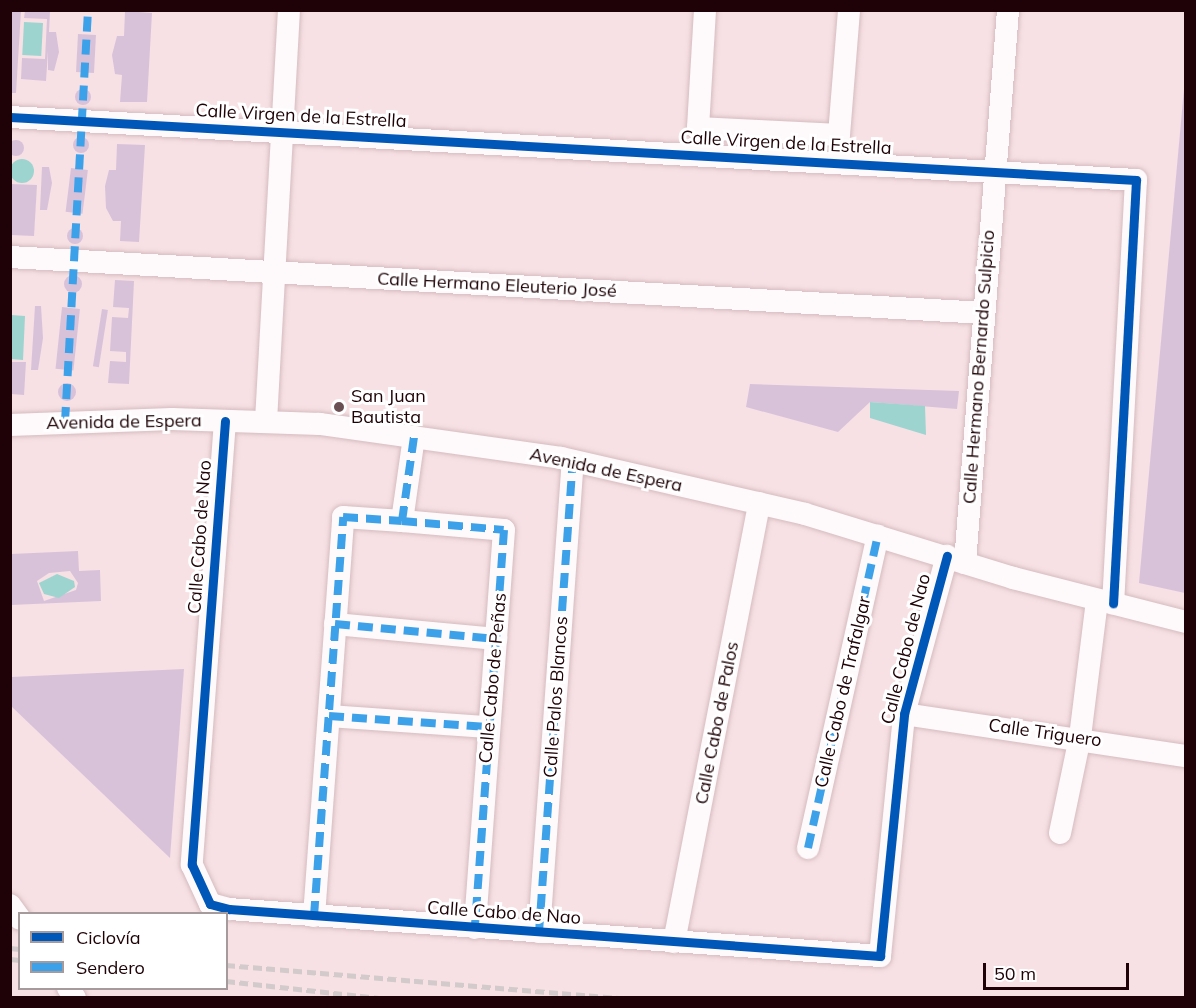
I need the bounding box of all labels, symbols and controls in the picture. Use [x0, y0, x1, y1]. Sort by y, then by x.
street label: Calle Virgen de la Estrella [195, 100, 407, 132]
street label: Calle Virgen de la Estrella [680, 127, 892, 159]
street label: Calle Hermano Bernardo Sulpicio [959, 229, 999, 505]
street label: Calle Hermano Eleuterio José [377, 268, 617, 302]
place label: San Juan Bautista [351, 386, 426, 428]
marker: San Juan Bautista [332, 400, 346, 414]
street label: Avenida de Espera [46, 410, 202, 434]
street label: Avenida de Espera [528, 443, 684, 497]
street label: Calle Cabo de Nao [184, 459, 216, 615]
street label: Calle Cabo de Nao [877, 572, 935, 726]
street label: Calle Cabo de Peñas [475, 592, 511, 764]
street label: Calle Cabo de Trafalgar [810, 594, 876, 790]
street label: Calle Palos Blancos [540, 615, 572, 779]
street label: Calle Cabo de Palos [691, 640, 743, 806]
street label: Calle Triguero [987, 714, 1103, 752]
street label: Calle Cabo de Nao [426, 897, 582, 929]
legend [18, 912, 228, 990]
text: Ciclovía [76, 926, 141, 949]
scale bar [986, 951, 1132, 989]
text: Sendero [76, 956, 145, 979]
text: 50 m [994, 962, 1036, 985]

